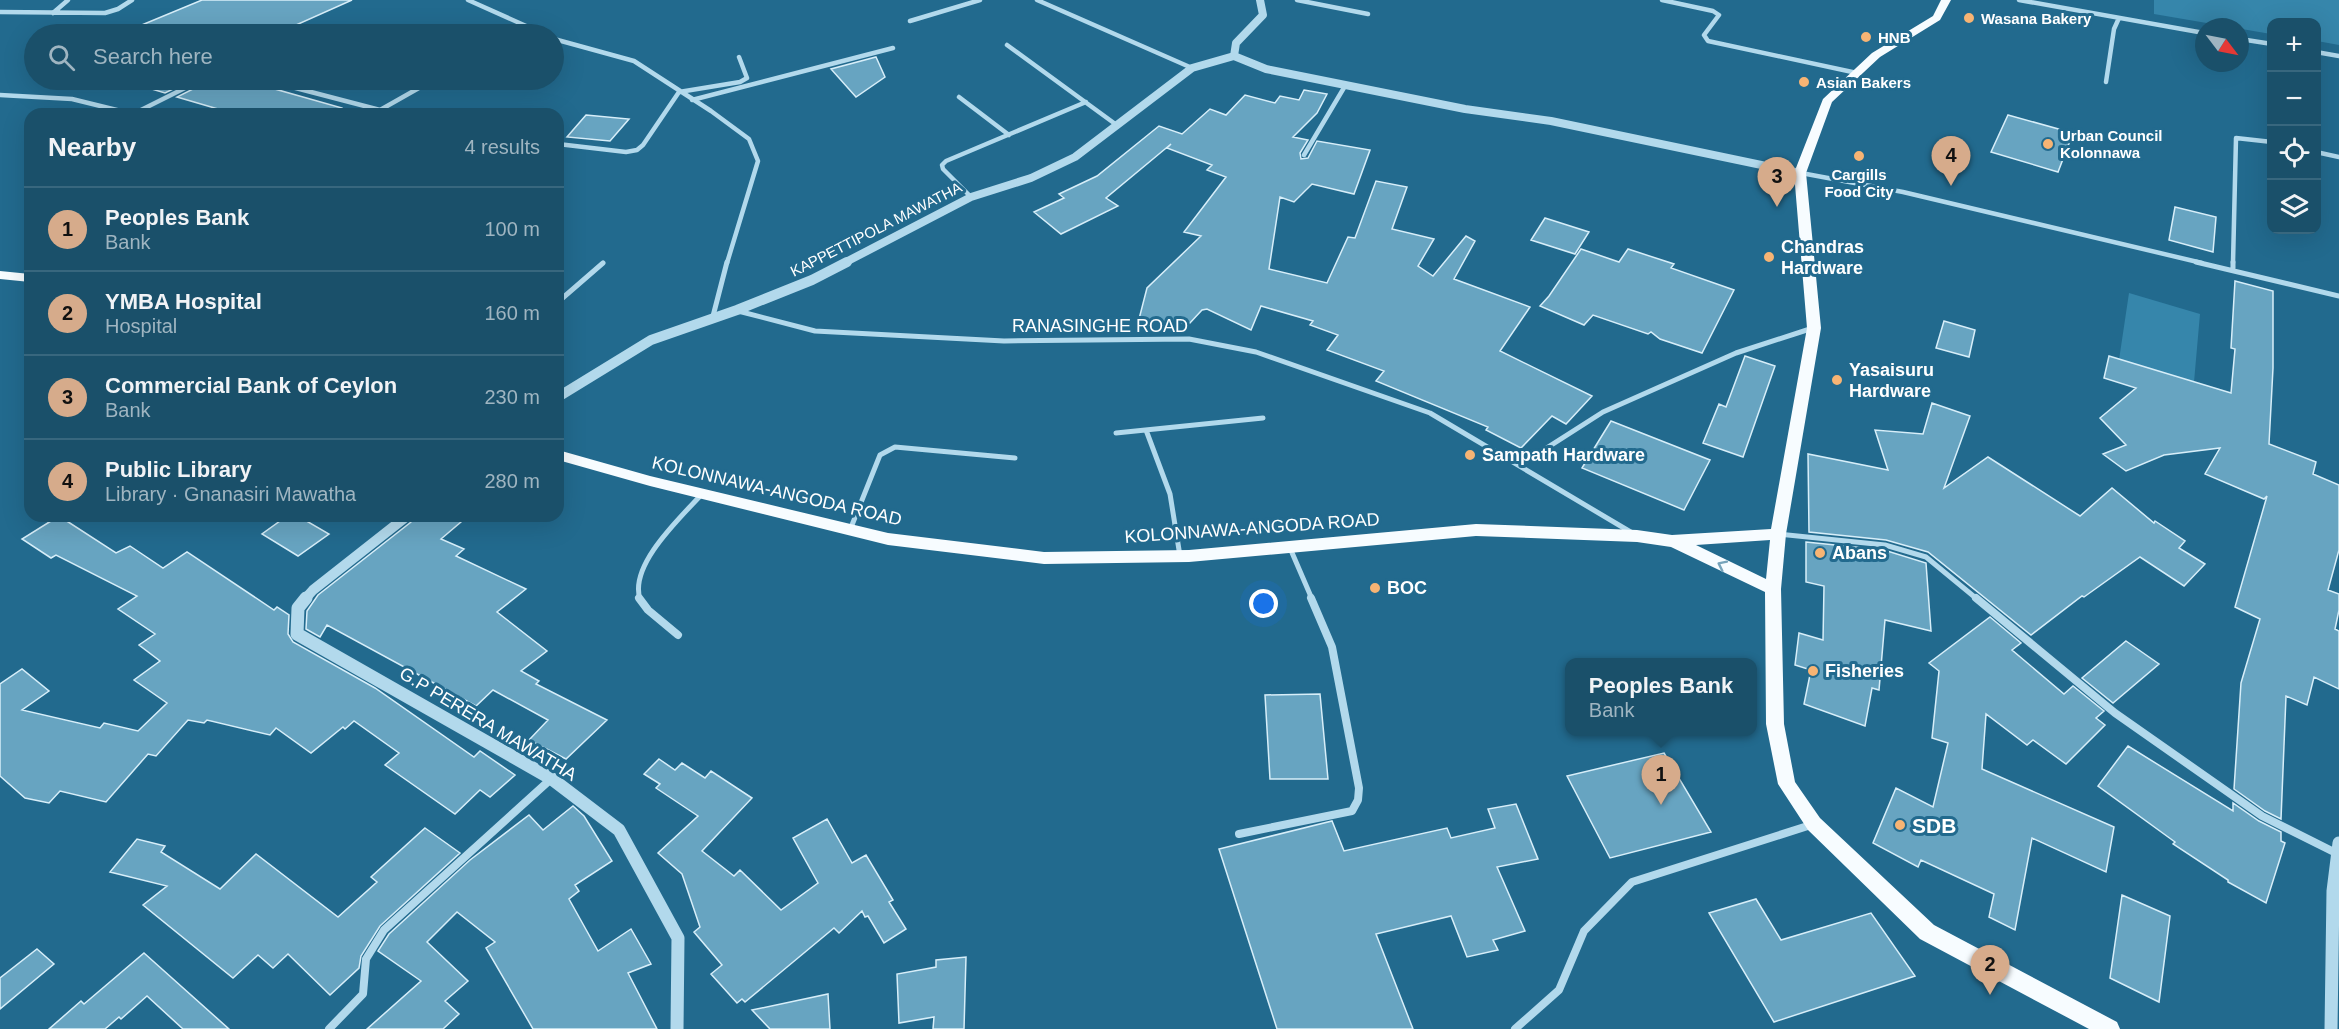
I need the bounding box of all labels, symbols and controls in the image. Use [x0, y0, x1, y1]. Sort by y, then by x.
place label: Wasana Bakery [1981, 10, 2092, 27]
marker: Wasana Bakery [1962, 11, 1976, 25]
north arrow [2195, 18, 2249, 72]
map controls [2267, 18, 2321, 234]
button: + [2267, 18, 2321, 72]
search box [24, 24, 564, 90]
place label: HNB [1878, 29, 1911, 46]
marker: HNB [1859, 30, 1873, 44]
icon: search [45, 41, 78, 74]
text: Search here [93, 44, 213, 69]
button: − [2267, 72, 2321, 126]
place label: Asian Bakers [1816, 74, 1911, 91]
marker: Asian Bakers [1797, 75, 1811, 89]
button: locate [2267, 126, 2321, 180]
place label: Urban Council Kolonnawa [2060, 127, 2163, 161]
text: Nearby [48, 132, 136, 162]
text: 4 results [464, 136, 540, 158]
pin: 4 [1932, 136, 1970, 186]
marker: Urban Council Kolonnawa [2041, 137, 2055, 151]
marker: Cargills Food City [1852, 149, 1866, 163]
pin: 3 [1758, 158, 1796, 207]
place label: Cargills Food City [1824, 166, 1894, 200]
street label: KAPPETTIPOLA MAWATHA [787, 178, 965, 280]
button: layers [2267, 180, 2321, 234]
text: Peoples Bank [105, 205, 249, 230]
text: 1 [62, 218, 73, 240]
text: 100 m [484, 218, 540, 240]
text: Bank [105, 231, 151, 253]
place label: Chandras Hardware [1781, 237, 1864, 278]
marker: Chandras Hardware [1762, 250, 1776, 264]
text: YMBA Hospital [105, 289, 262, 314]
text: 2 [62, 302, 73, 324]
text: 160 m [484, 302, 540, 324]
text: Hospital [105, 315, 177, 337]
street label: RANASINGHE ROAD [1012, 316, 1188, 336]
place label: Yasaisuru Hardware [1849, 360, 1934, 401]
text: Commercial Bank of Ceylon [105, 373, 397, 398]
marker: Yasaisuru Hardware [1830, 373, 1844, 387]
text: 3 [62, 386, 73, 408]
text: 230 m [484, 386, 540, 408]
text: Bank [105, 399, 151, 421]
place label: Sampath Hardware [1482, 445, 1645, 465]
marker: Sampath Hardware [1463, 448, 1477, 462]
street label: KOLONNAWA-ANGODA ROAD [650, 452, 904, 530]
text: Public Library [105, 457, 252, 482]
text: 4 [62, 470, 73, 492]
text: 280 m [484, 470, 540, 492]
text: Library · Gnanasiri Mawatha [105, 483, 356, 505]
street label: KOLONNAWA-ANGODA ROAD [1124, 509, 1380, 547]
place label: Abans [1832, 543, 1887, 563]
marker: Abans [1813, 546, 1827, 560]
one-way arrow [1718, 561, 1729, 572]
place label: BOC [1387, 578, 1427, 598]
marker: BOC [1368, 581, 1382, 595]
your location [1249, 589, 1278, 618]
popup [1565, 658, 1757, 736]
place label: Fisheries [1825, 661, 1904, 681]
street label: G.P PERERA MAWATHA [396, 663, 580, 785]
marker: Fisheries [1806, 664, 1820, 678]
text: Peoples Bank [1589, 673, 1733, 698]
text: Bank [1589, 699, 1634, 721]
pin: 1 [1642, 756, 1680, 805]
place label: SDB [1912, 814, 1956, 837]
marker: SDB [1893, 818, 1907, 832]
pin: 2 [1970, 946, 2010, 995]

